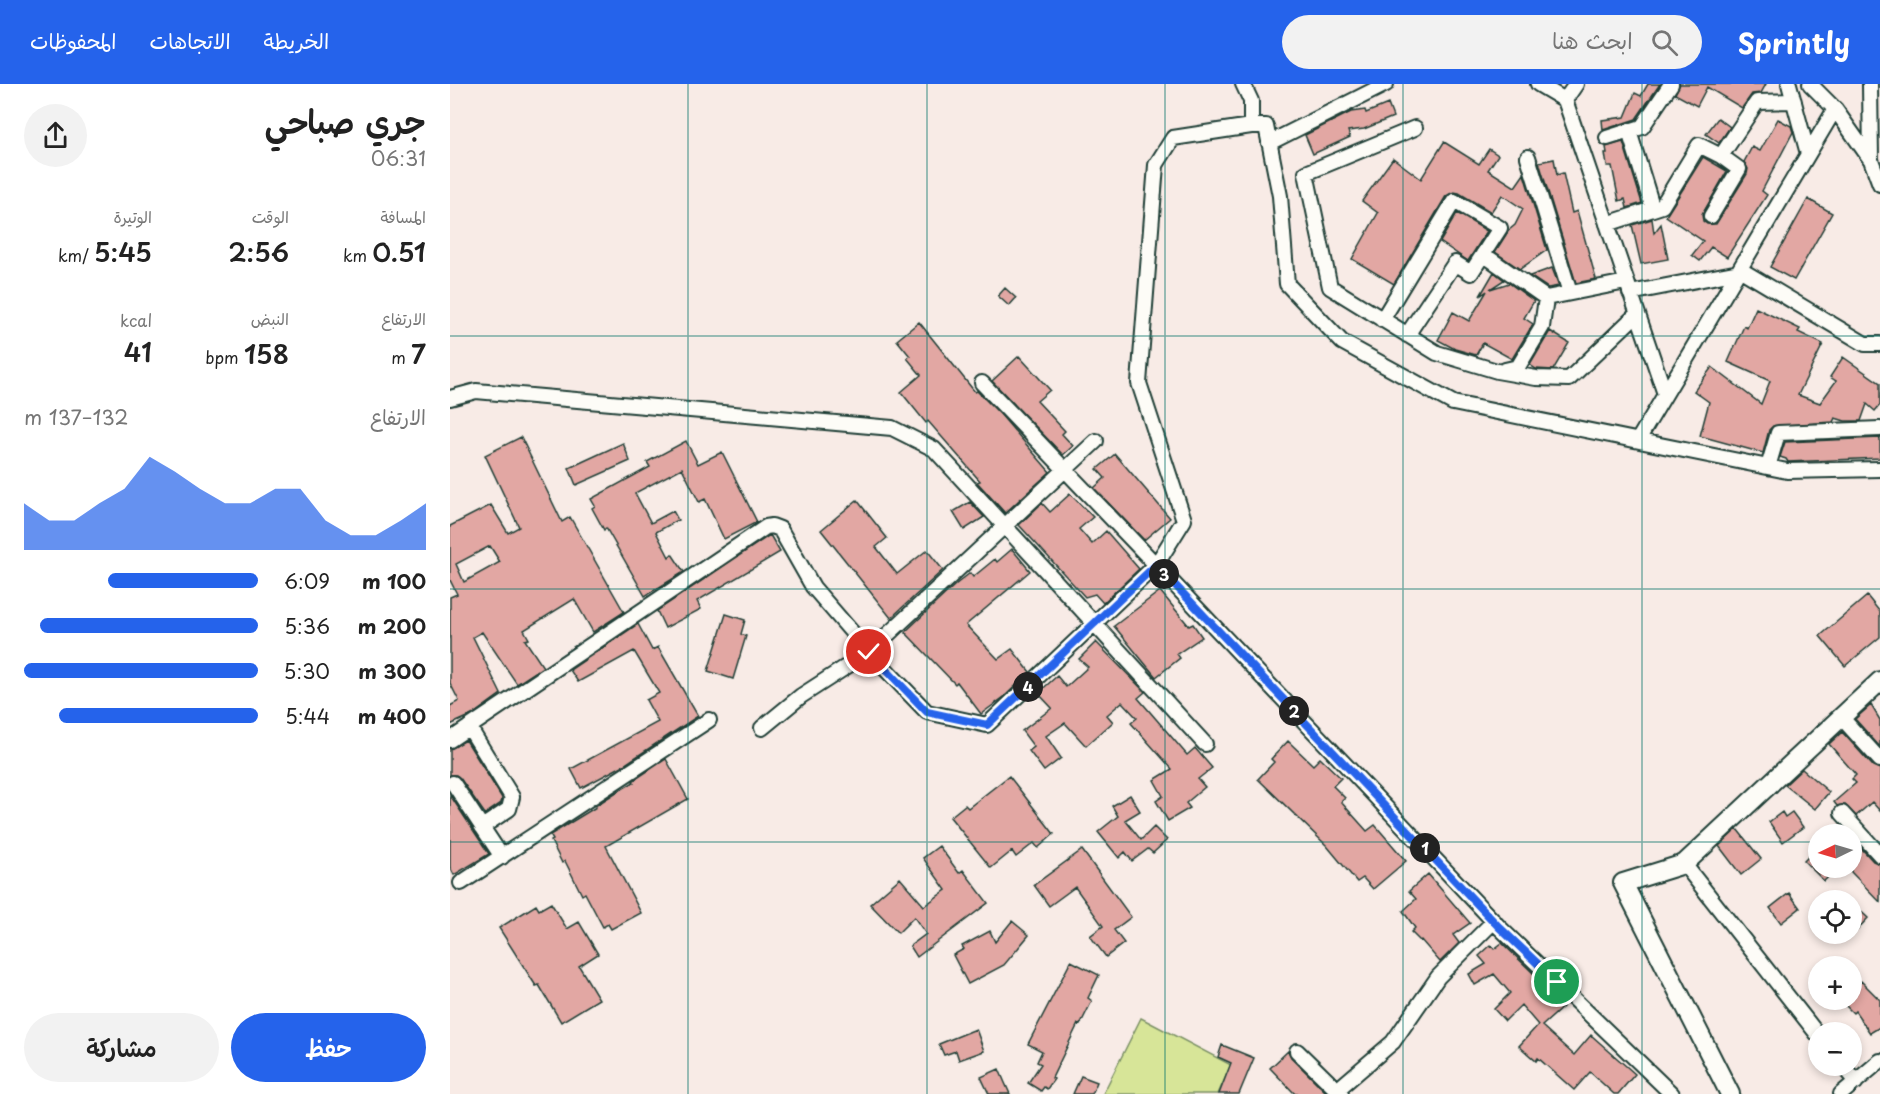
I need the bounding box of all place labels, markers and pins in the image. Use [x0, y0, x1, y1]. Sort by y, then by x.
pin: 3 [1149, 559, 1179, 589]
pin [843, 626, 894, 677]
pin: 4 [1013, 672, 1043, 702]
pin: 2 [1279, 696, 1309, 726]
pin: 1 [1410, 833, 1440, 863]
pin [1531, 956, 1582, 1007]

